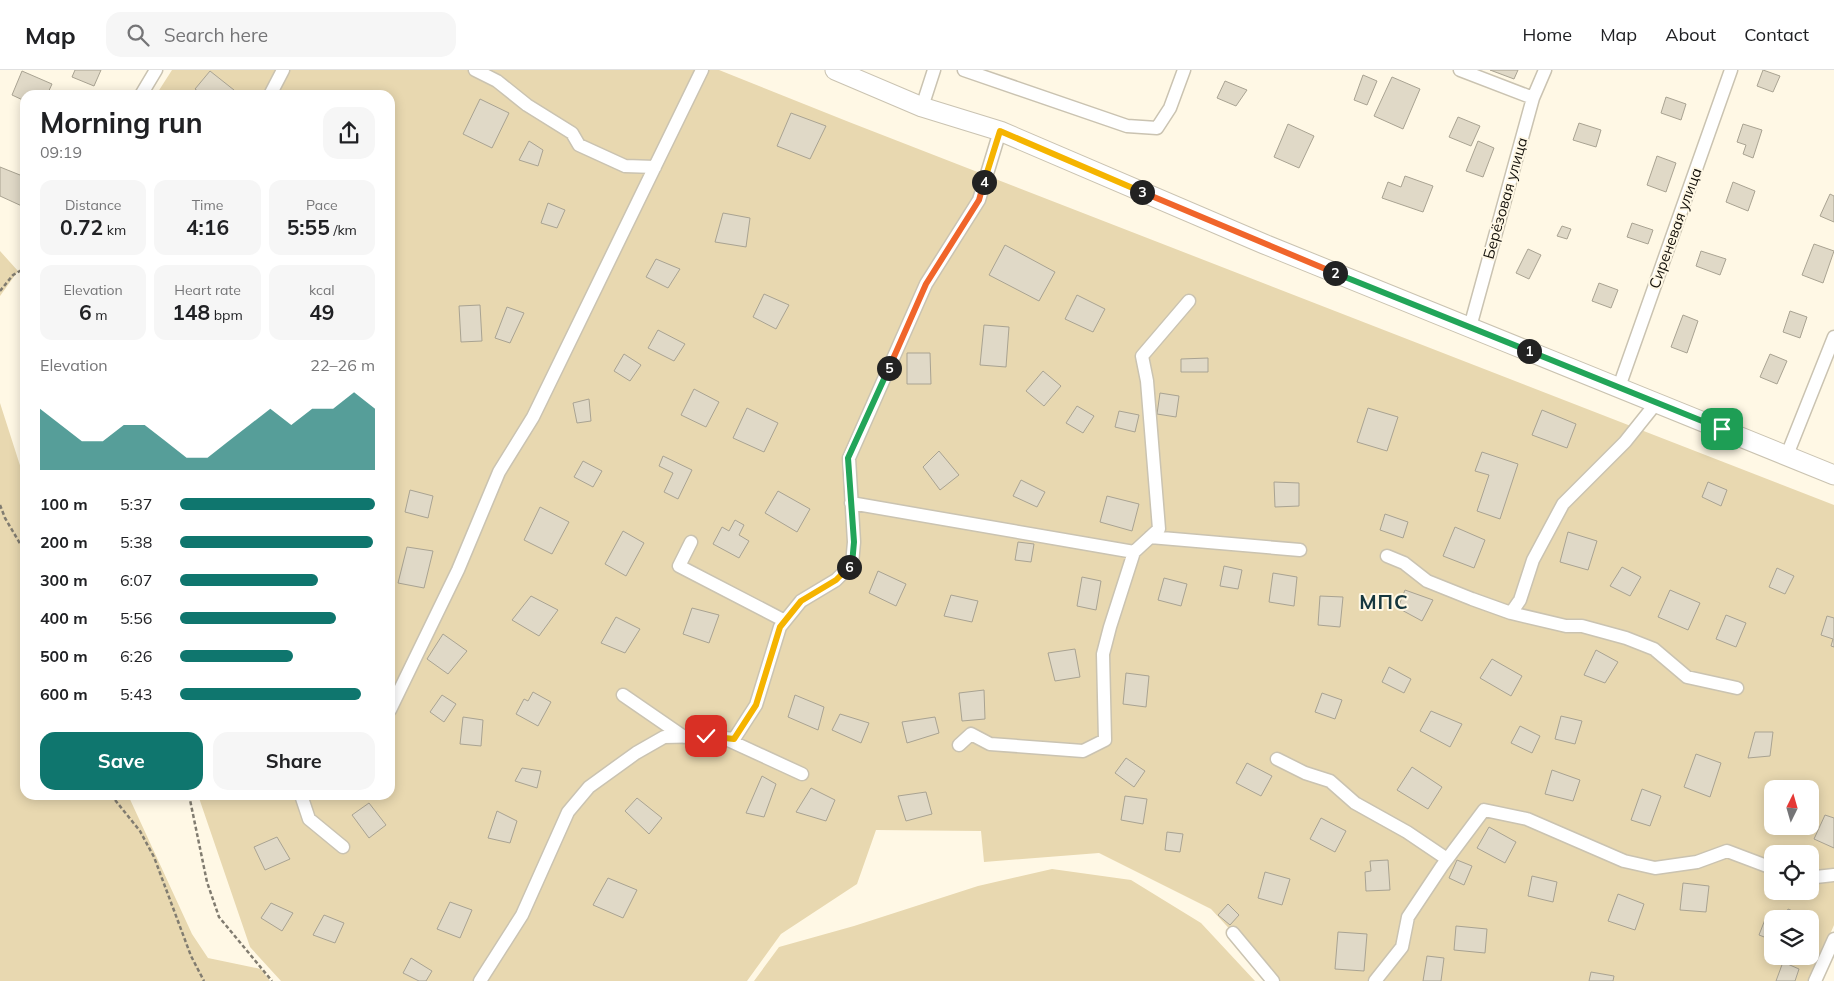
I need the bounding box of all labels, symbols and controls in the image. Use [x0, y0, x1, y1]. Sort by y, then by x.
search box [106, 12, 456, 57]
text: Map [25, 20, 76, 50]
icon: search [124, 21, 152, 49]
text: Search here [164, 23, 268, 47]
text: Home [1522, 23, 1572, 46]
text: Map [1600, 23, 1637, 46]
text: About [1665, 23, 1716, 46]
text: Contact [1744, 23, 1809, 46]
text: Morning run [40, 105, 203, 140]
button: share [323, 107, 375, 159]
street label: Берёзовая улица [1479, 135, 1531, 261]
text: 09:19 [40, 142, 82, 162]
street label: Сиреневая улица [1644, 165, 1706, 291]
pin: 4 [972, 170, 996, 194]
text: 4 [980, 173, 989, 191]
pin: 3 [1130, 180, 1154, 204]
text: 3 [1138, 183, 1147, 201]
text: Distance [65, 196, 121, 214]
text: Time [192, 196, 223, 214]
text: Pace [306, 196, 338, 214]
text: 0.72 [60, 214, 103, 240]
text: 4:16 [186, 214, 229, 240]
text: 5:55 [287, 214, 330, 240]
text: km [103, 221, 126, 239]
text: /km [330, 221, 357, 239]
pin: 2 [1322, 260, 1348, 286]
text: 2 [1331, 264, 1340, 282]
text: Elevation [64, 281, 123, 299]
text: Heart rate [174, 281, 241, 299]
text: kcal [309, 281, 335, 299]
text: 6 [79, 299, 91, 325]
text: 148 [172, 299, 210, 325]
text: 49 [309, 299, 334, 325]
text: m [91, 306, 107, 324]
text: bpm [210, 306, 243, 324]
pin: 1 [1516, 338, 1542, 364]
text: 1 [1525, 342, 1534, 360]
text: Elevation [40, 355, 108, 375]
text: 22–26 m [310, 355, 375, 375]
pin: 5 [876, 356, 902, 380]
text: 5 [885, 359, 894, 377]
pin [1701, 408, 1743, 450]
icon: arrive [1708, 415, 1736, 443]
text: 100 m [40, 494, 88, 514]
text: 5:37 [120, 494, 152, 514]
text: 200 m [40, 532, 88, 552]
text: 5:38 [120, 532, 152, 552]
pin: 6 [836, 554, 862, 580]
text: 6 [845, 558, 854, 576]
text: 300 m [40, 570, 88, 590]
text: 6:07 [120, 570, 152, 590]
district label: МПС [1359, 589, 1409, 614]
text: 400 m [40, 608, 88, 628]
text: 5:56 [120, 608, 152, 628]
text: 500 m [40, 646, 88, 666]
text: 6:26 [120, 646, 152, 666]
text: 600 m [40, 684, 88, 704]
text: 5:43 [120, 684, 152, 704]
pin [685, 715, 727, 757]
icon: check [692, 722, 720, 750]
button: Save [40, 732, 203, 790]
button: Share [213, 732, 375, 790]
north arrow [1764, 780, 1819, 835]
map controls [1764, 780, 1819, 965]
button: locate [1764, 845, 1819, 900]
button: layers [1764, 910, 1819, 965]

